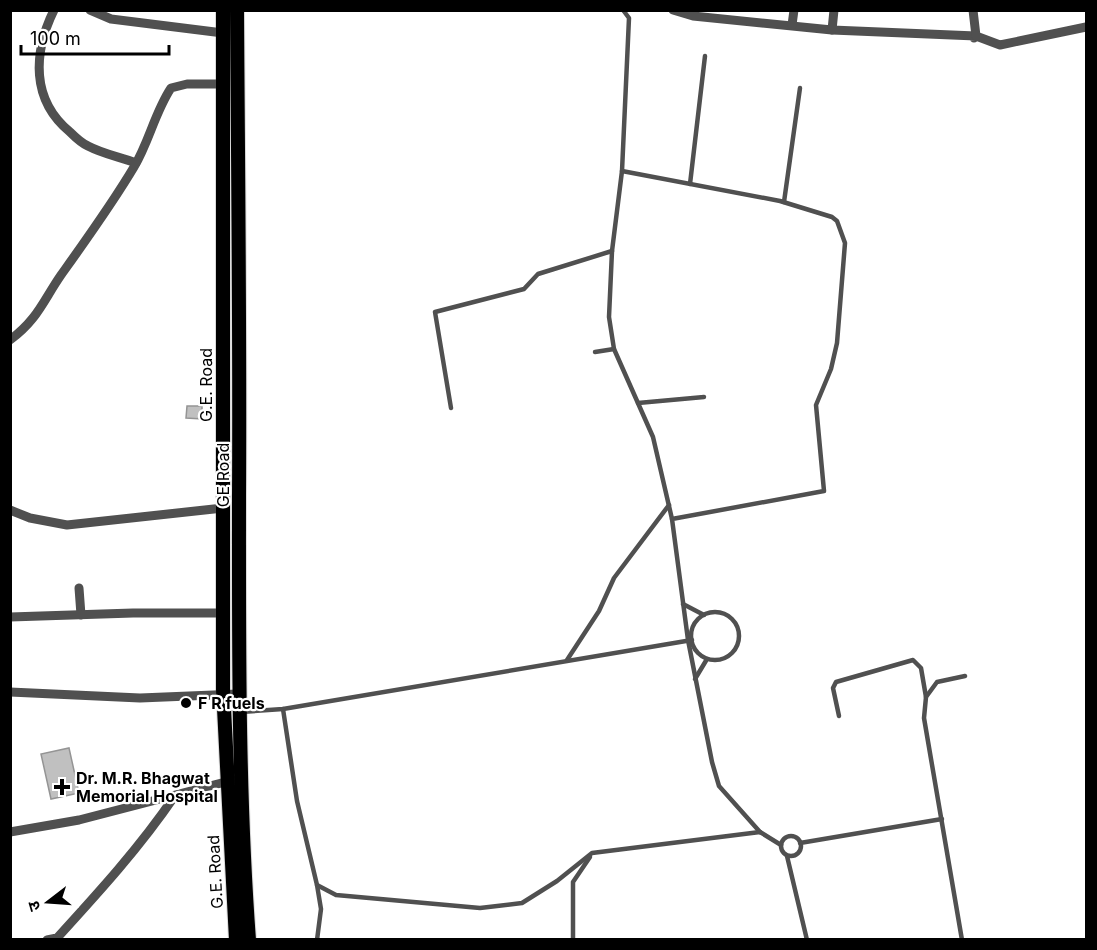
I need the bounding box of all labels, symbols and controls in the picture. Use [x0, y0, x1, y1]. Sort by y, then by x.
scale bar [21, 18, 170, 56]
text: 100 m [30, 28, 81, 49]
street label: G.E. Road [196, 348, 216, 422]
street label: GE Road [213, 443, 233, 507]
place label: F R fuels [198, 693, 265, 713]
marker: F R fuels [179, 696, 193, 710]
place label: Dr. M.R. Bhagwat Memorial Hospital [76, 768, 218, 806]
marker: Dr. M.R. Bhagwat Memorial Hospital [53, 778, 71, 796]
street label: G.E. Road [203, 835, 227, 909]
north arrow [18, 872, 78, 932]
text: उ [23, 898, 45, 914]

